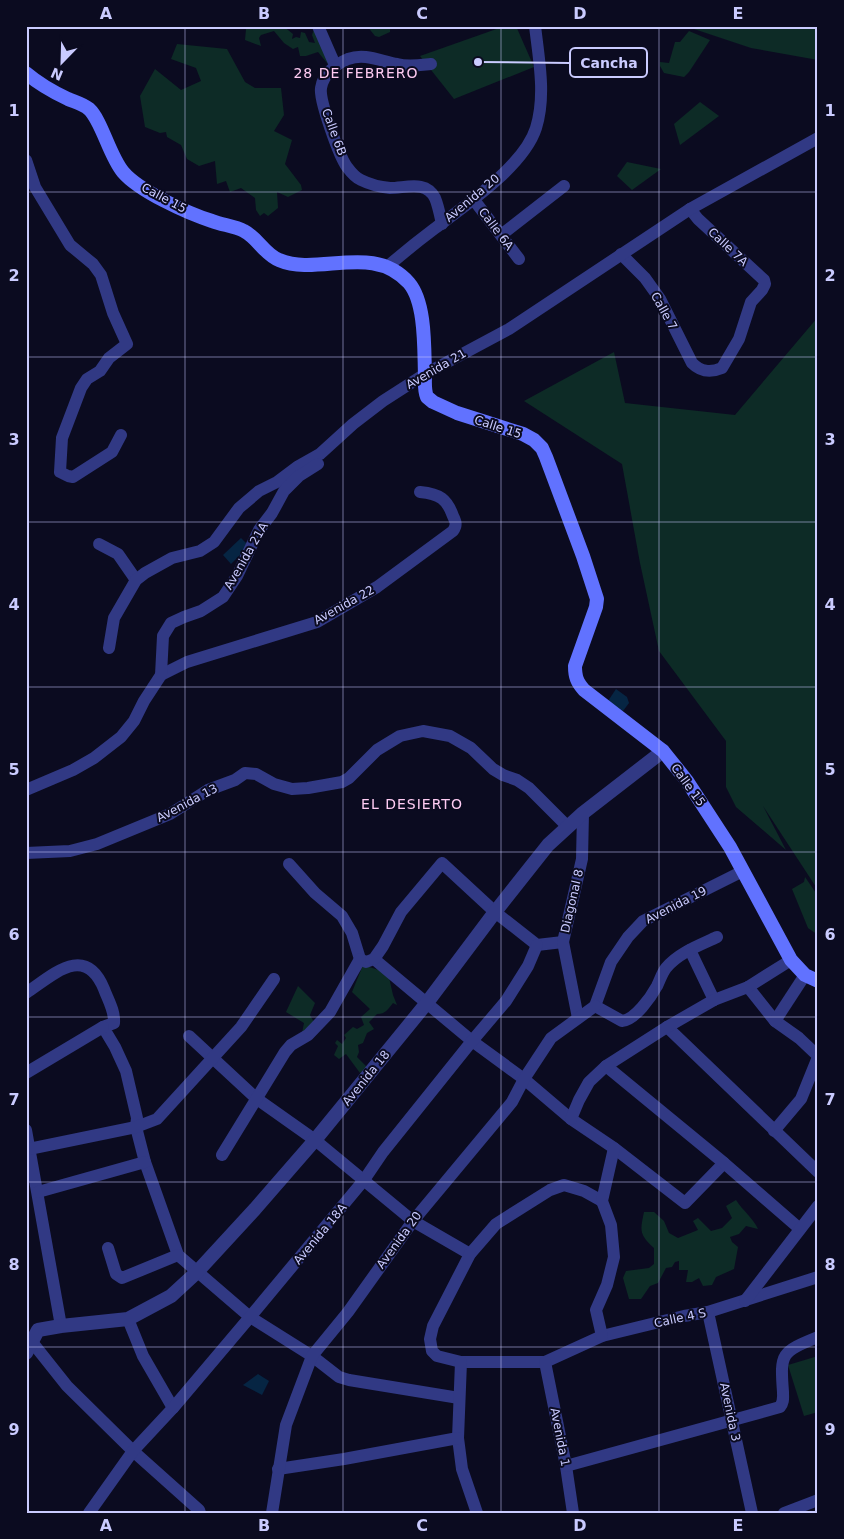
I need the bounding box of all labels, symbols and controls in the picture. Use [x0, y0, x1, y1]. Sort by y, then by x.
text: A [100, 4, 113, 23]
text: B [258, 4, 270, 23]
text: C [416, 4, 428, 23]
text: D [573, 4, 587, 23]
text: E [733, 4, 743, 23]
north arrow [38, 38, 88, 88]
callout: Cancha [570, 48, 647, 77]
text: Cancha [580, 55, 638, 71]
text: N [48, 64, 65, 84]
district label: 28 DE FEBRERO [293, 65, 419, 81]
text: 1 [8, 101, 20, 120]
text: 1 [824, 101, 836, 120]
street label: Calle 6B [319, 106, 349, 158]
street label: Avenida 20 [442, 171, 502, 225]
street label: Calle 15 [139, 180, 189, 216]
street label: Calle 6A [476, 205, 517, 254]
street label: Calle 7A [705, 225, 751, 270]
text: 2 [8, 266, 20, 285]
text: 2 [824, 266, 836, 285]
street label: Calle 7 [648, 290, 680, 332]
street label: Avenida 21 [403, 346, 469, 392]
street label: Calle 15 [473, 413, 523, 441]
text: 3 [8, 430, 20, 449]
text: 3 [824, 430, 836, 449]
street label: Avenida 21A [221, 519, 271, 592]
street label: Avenida 22 [311, 583, 377, 627]
text: 4 [8, 595, 20, 614]
text: 4 [824, 595, 836, 614]
text: 5 [8, 760, 20, 779]
text: 5 [824, 760, 836, 779]
street label: Calle 15 [668, 761, 708, 809]
street label: Avenida 13 [154, 781, 220, 825]
district label: EL DESIERTO [361, 796, 463, 812]
street label: Diagonal 8 [558, 868, 586, 934]
street label: Avenida 19 [643, 884, 709, 926]
text: 6 [8, 925, 20, 944]
text: 6 [824, 925, 836, 944]
street label: Avenida 18 [339, 1048, 393, 1108]
text: 7 [8, 1090, 20, 1109]
text: 7 [824, 1090, 836, 1109]
street label: Avenida 18A [290, 1200, 350, 1267]
street label: Avenida 20 [374, 1209, 424, 1271]
text: 8 [8, 1255, 20, 1274]
text: 8 [824, 1255, 836, 1274]
street label: Calle 4 S [653, 1306, 707, 1330]
street label: Avenida 3 [717, 1382, 743, 1442]
street label: Avenida 1 [547, 1407, 573, 1467]
text: 9 [8, 1420, 20, 1439]
text: 9 [824, 1420, 836, 1439]
text: A [100, 1516, 113, 1535]
text: B [258, 1516, 270, 1535]
text: C [416, 1516, 428, 1535]
text: D [573, 1516, 587, 1535]
text: E [733, 1516, 743, 1535]

